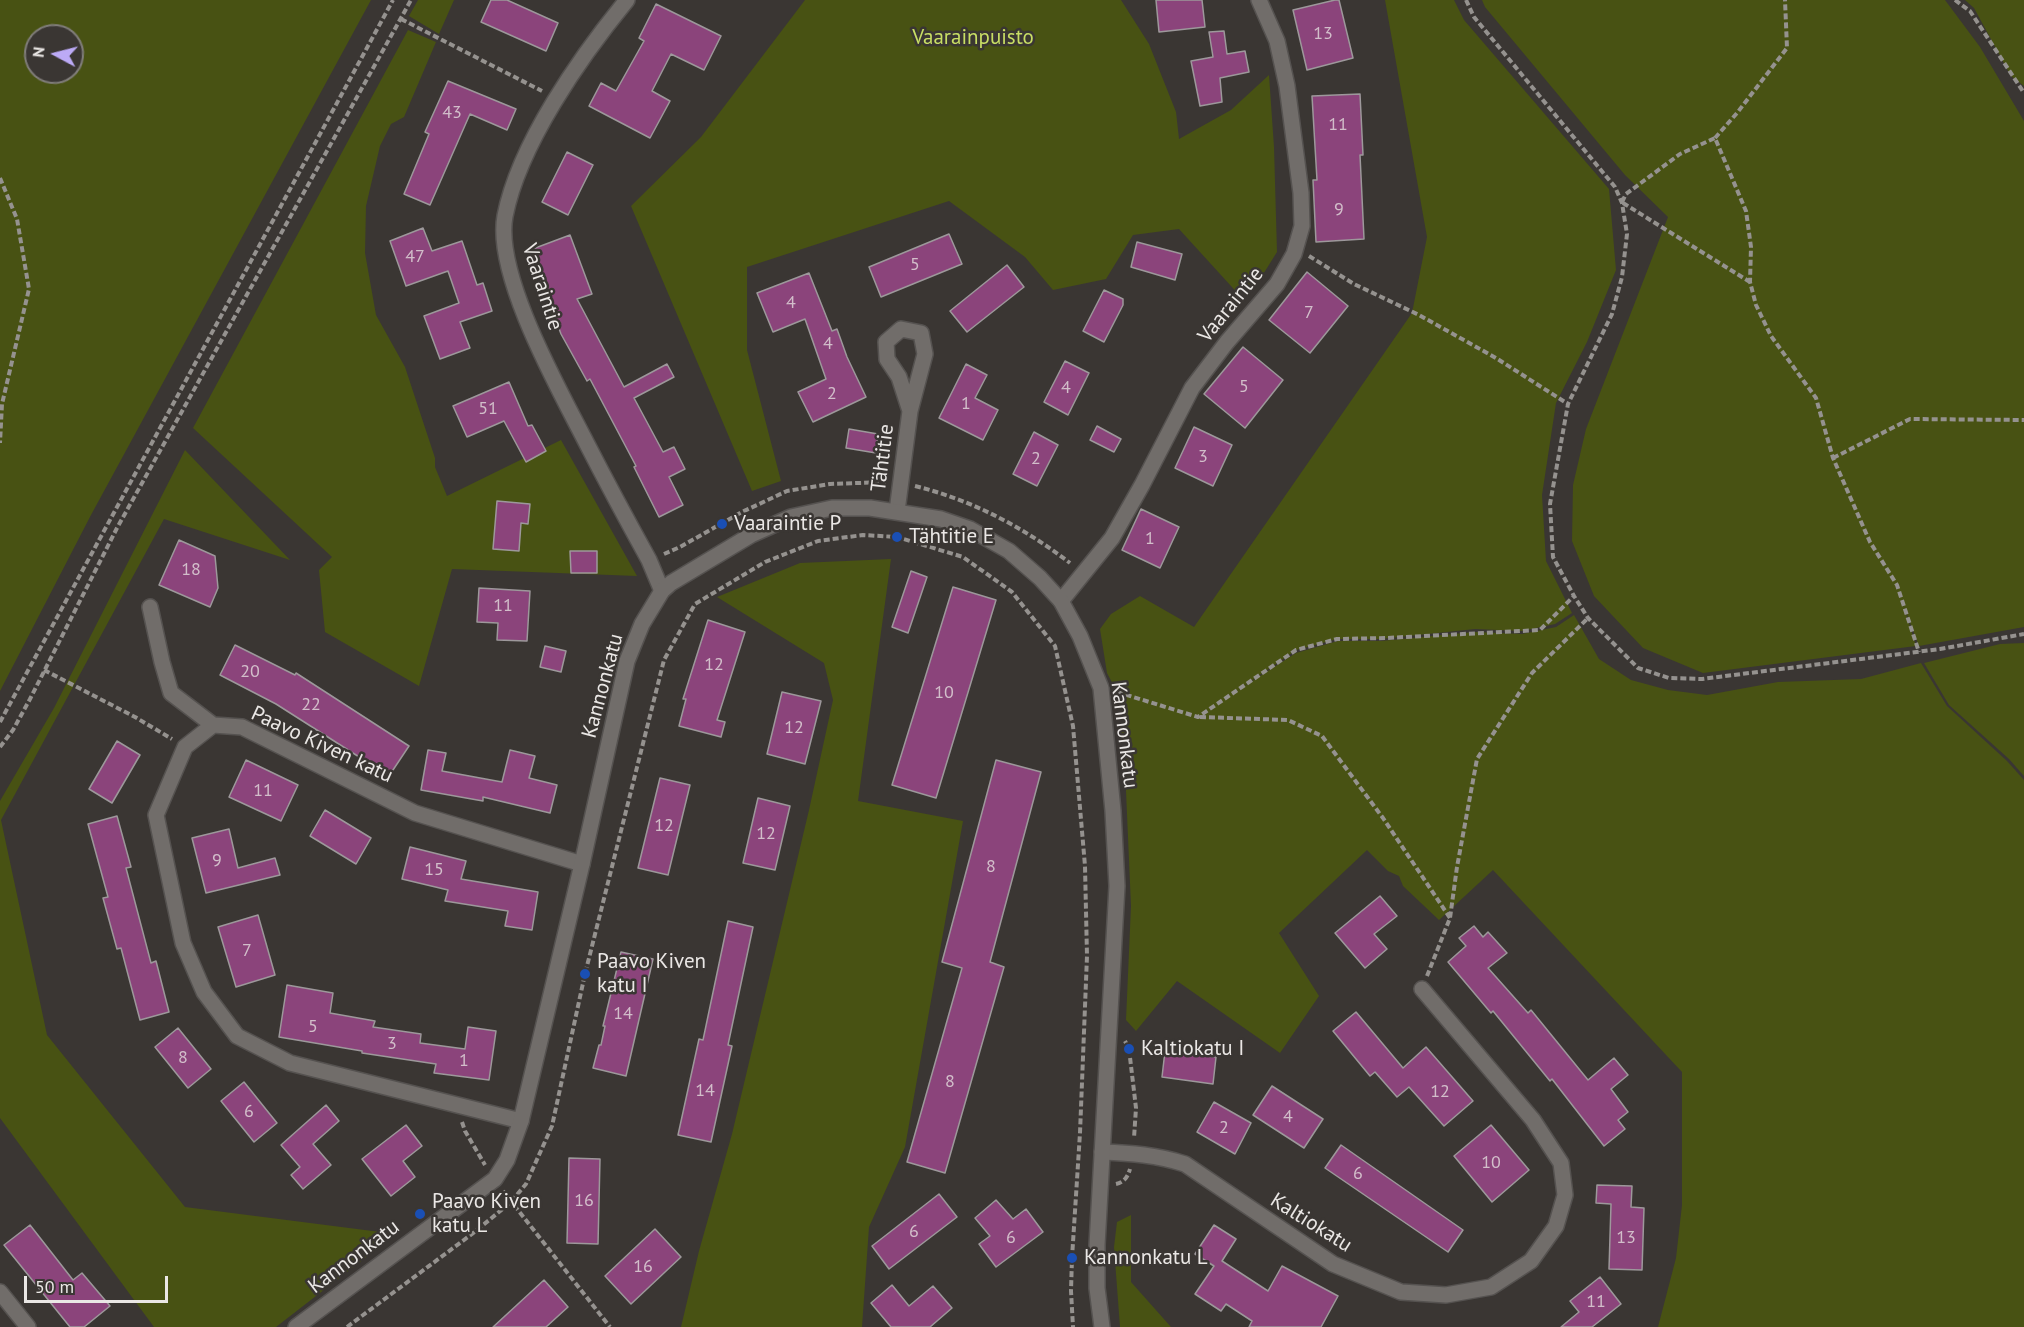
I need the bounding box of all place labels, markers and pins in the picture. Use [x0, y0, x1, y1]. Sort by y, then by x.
place label: Vaaraintie P [734, 511, 841, 537]
marker: Vaaraintie P [715, 517, 729, 531]
place label: Tähtitie E [909, 524, 994, 550]
marker: Tähtitie E [890, 530, 904, 544]
place label: Paavo Kiven katu I [597, 949, 706, 999]
marker: Paavo Kiven katu I [578, 967, 592, 981]
place label: Kaltiokatu I [1141, 1036, 1244, 1062]
marker: Kaltiokatu I [1122, 1042, 1136, 1056]
place label: Paavo Kiven katu L [432, 1189, 541, 1239]
marker: Paavo Kiven katu L [413, 1207, 427, 1221]
place label: Kannonkatu L [1084, 1245, 1208, 1271]
marker: Kannonkatu L [1065, 1251, 1079, 1265]

